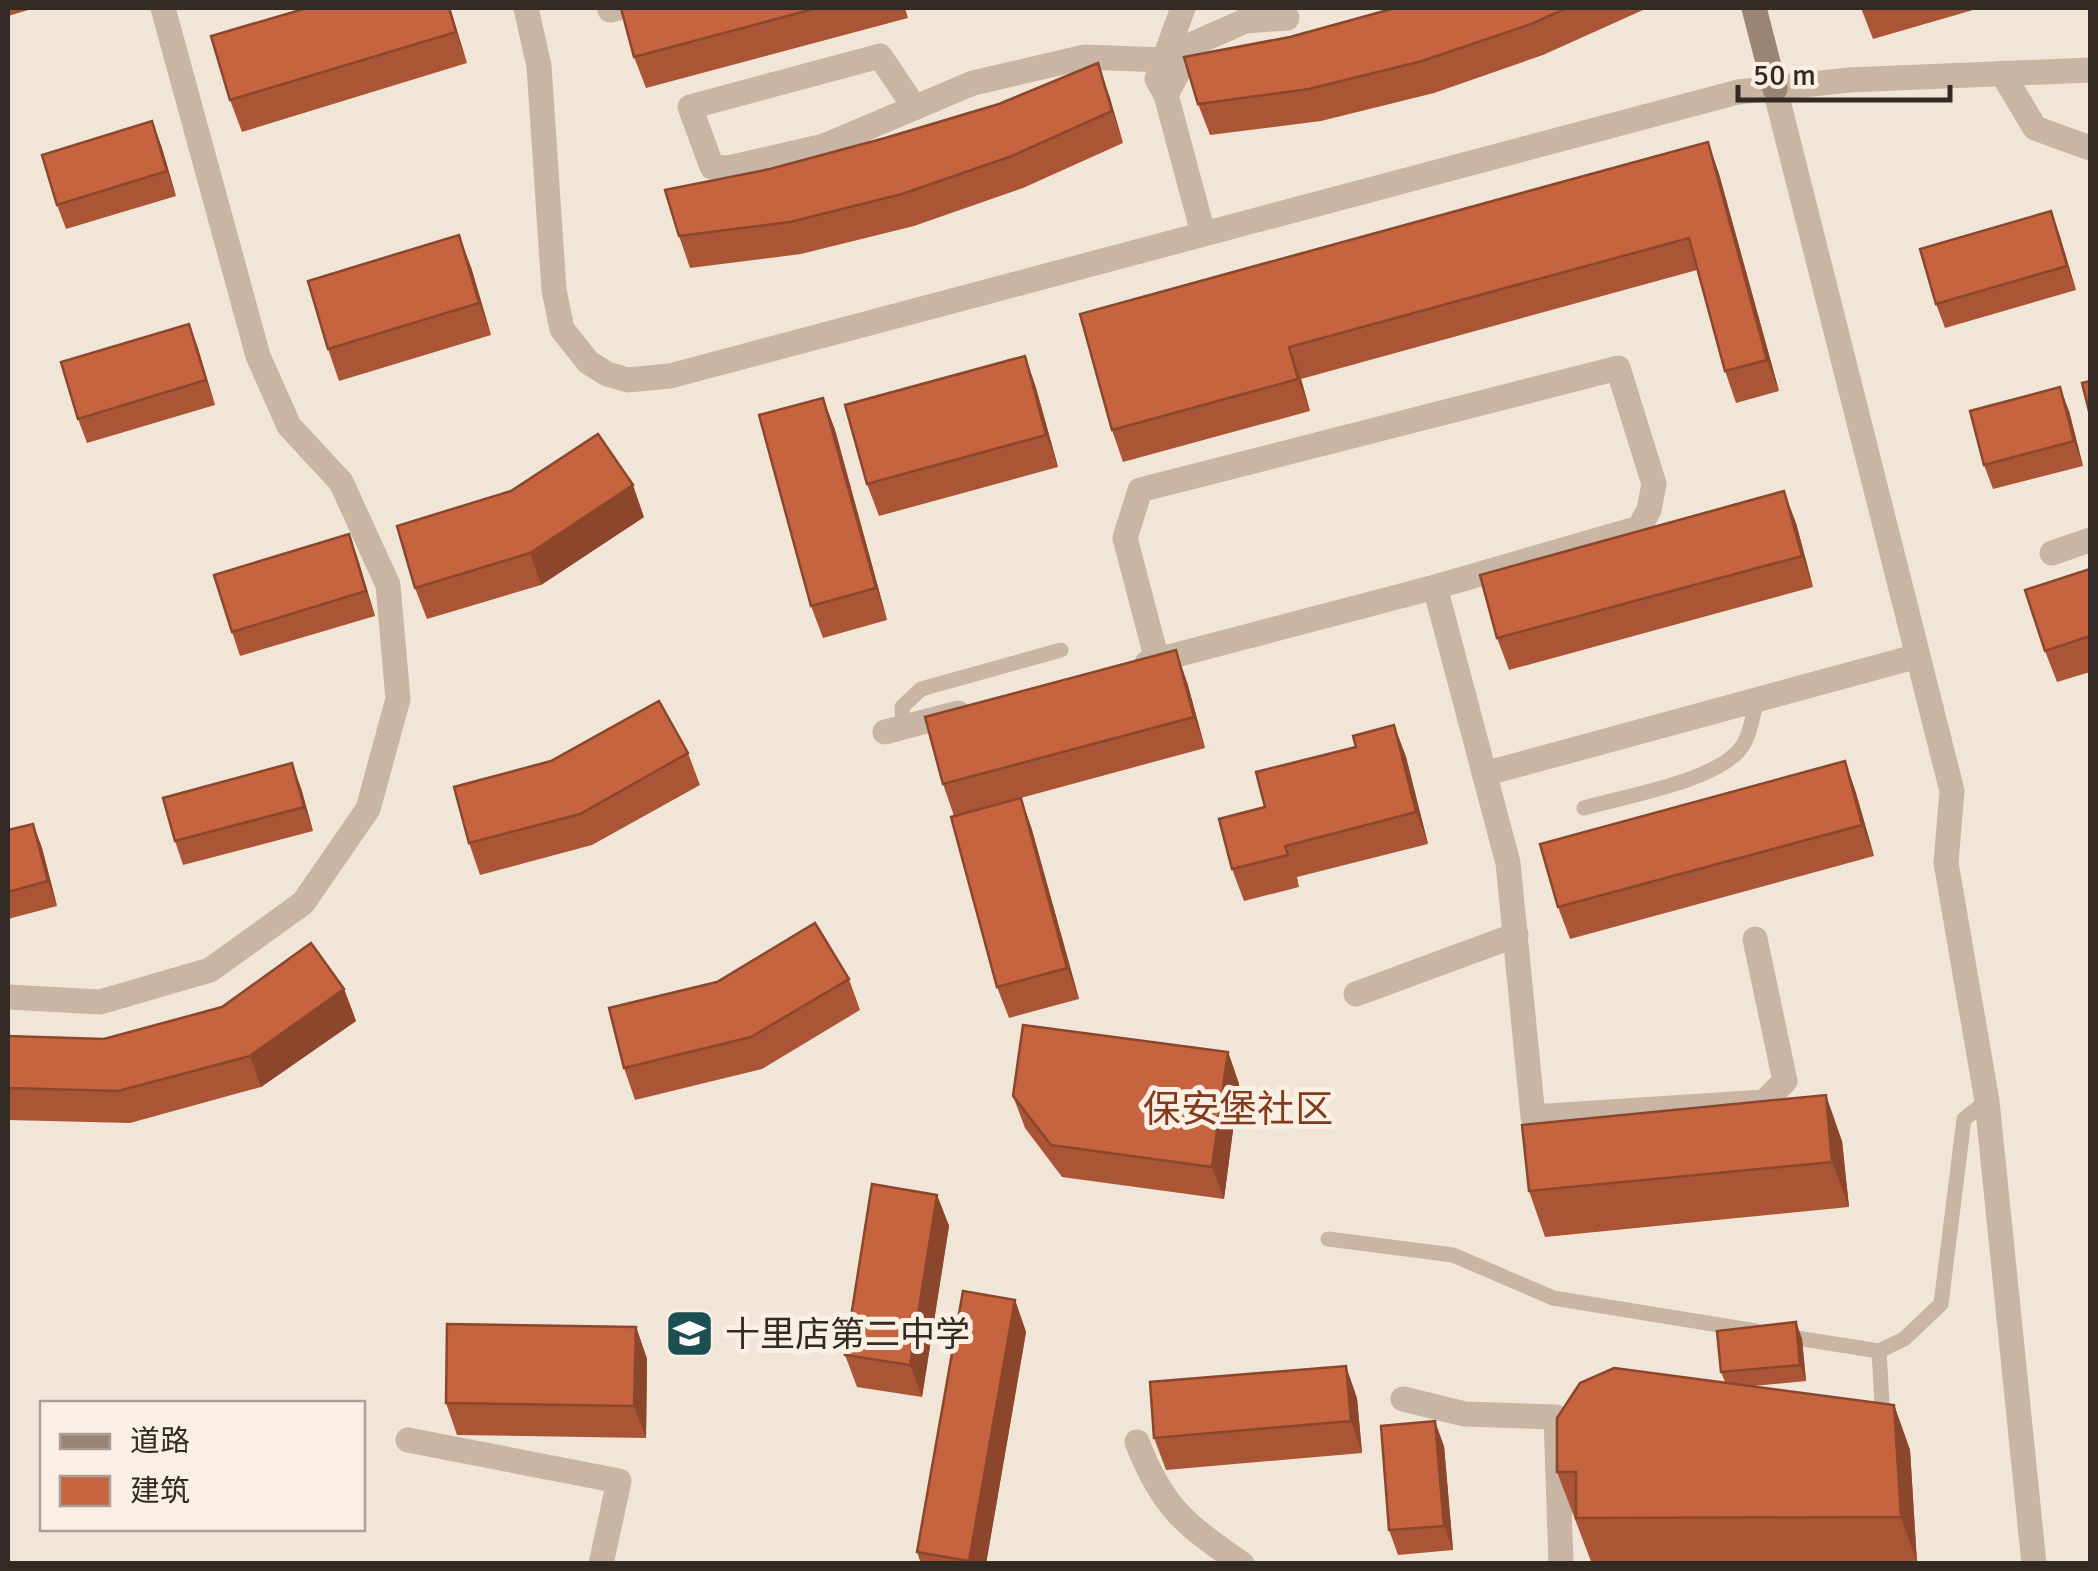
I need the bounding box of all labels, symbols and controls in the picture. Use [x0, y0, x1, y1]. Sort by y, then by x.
scale bar [1738, 40, 1950, 102]
text: 50 m [1753, 57, 1816, 94]
district label: 保安堡社区 [1143, 1086, 1333, 1133]
school or university icon: 十里店第二中学 [664, 1308, 716, 1360]
place label: 十里店第二中学 [725, 1313, 970, 1356]
legend [40, 1401, 365, 1531]
text: 道路 [130, 1423, 190, 1460]
text: 建筑 [130, 1473, 190, 1510]

